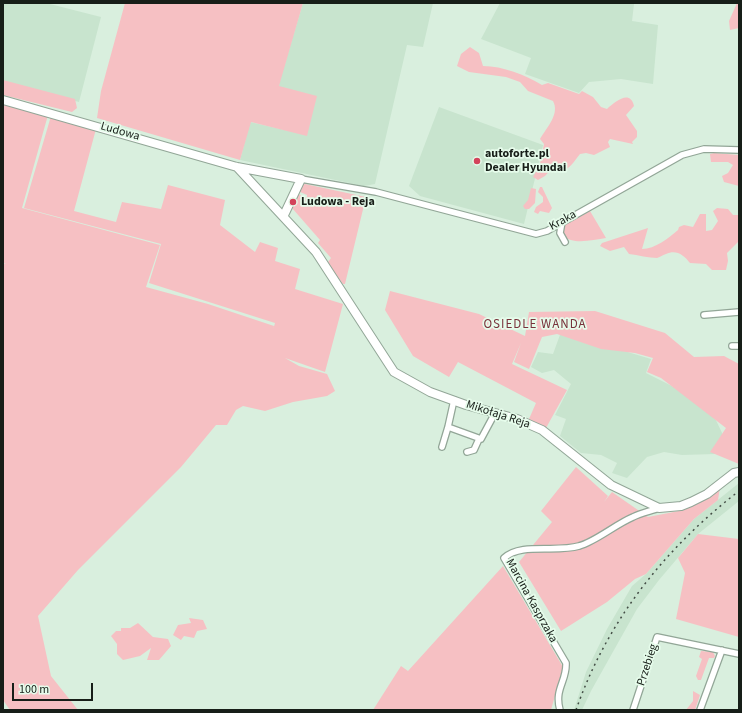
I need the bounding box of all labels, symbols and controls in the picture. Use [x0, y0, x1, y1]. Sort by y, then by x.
street label: Ludowa [99, 120, 141, 144]
place label: autoforte.pl Dealer Hyundai [485, 147, 566, 175]
marker: autoforte.pl Dealer Hyundai [472, 156, 482, 166]
place label: Ludowa - Reja [301, 195, 375, 209]
marker: Ludowa - Reja [288, 197, 298, 207]
street label: Kraka [547, 208, 579, 234]
district label: OSIEDLE WANDA [483, 317, 587, 333]
street label: Mikołaja Reja [464, 398, 532, 432]
street label: Marcina Kasprzaka [502, 556, 560, 646]
street label: Przebieg [634, 642, 662, 688]
scale bar [14, 675, 95, 701]
text: 100 m [19, 681, 49, 698]

